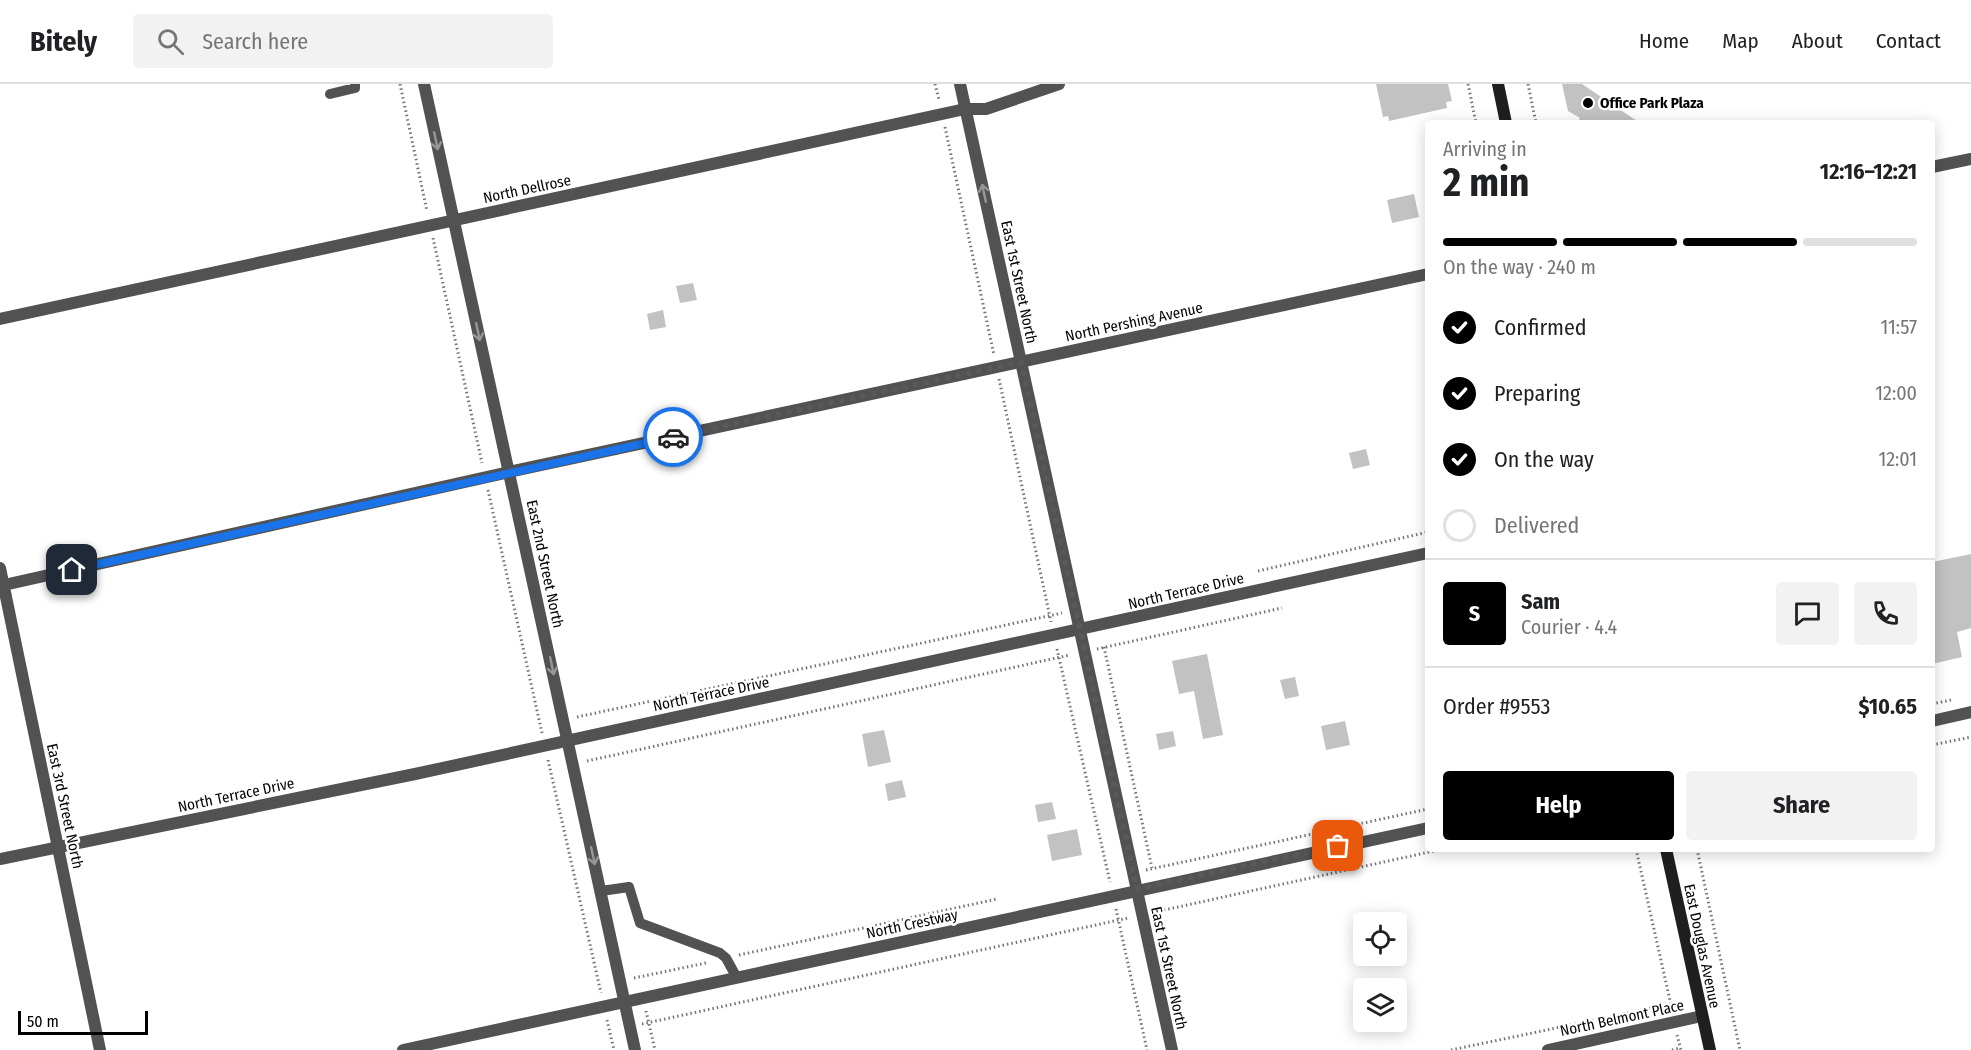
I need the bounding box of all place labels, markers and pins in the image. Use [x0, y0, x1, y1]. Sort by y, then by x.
place label: Office Park Plaza [1600, 94, 1704, 112]
marker: Office Park Plaza [1581, 96, 1595, 110]
pin [46, 544, 97, 595]
pin [1312, 820, 1363, 871]

